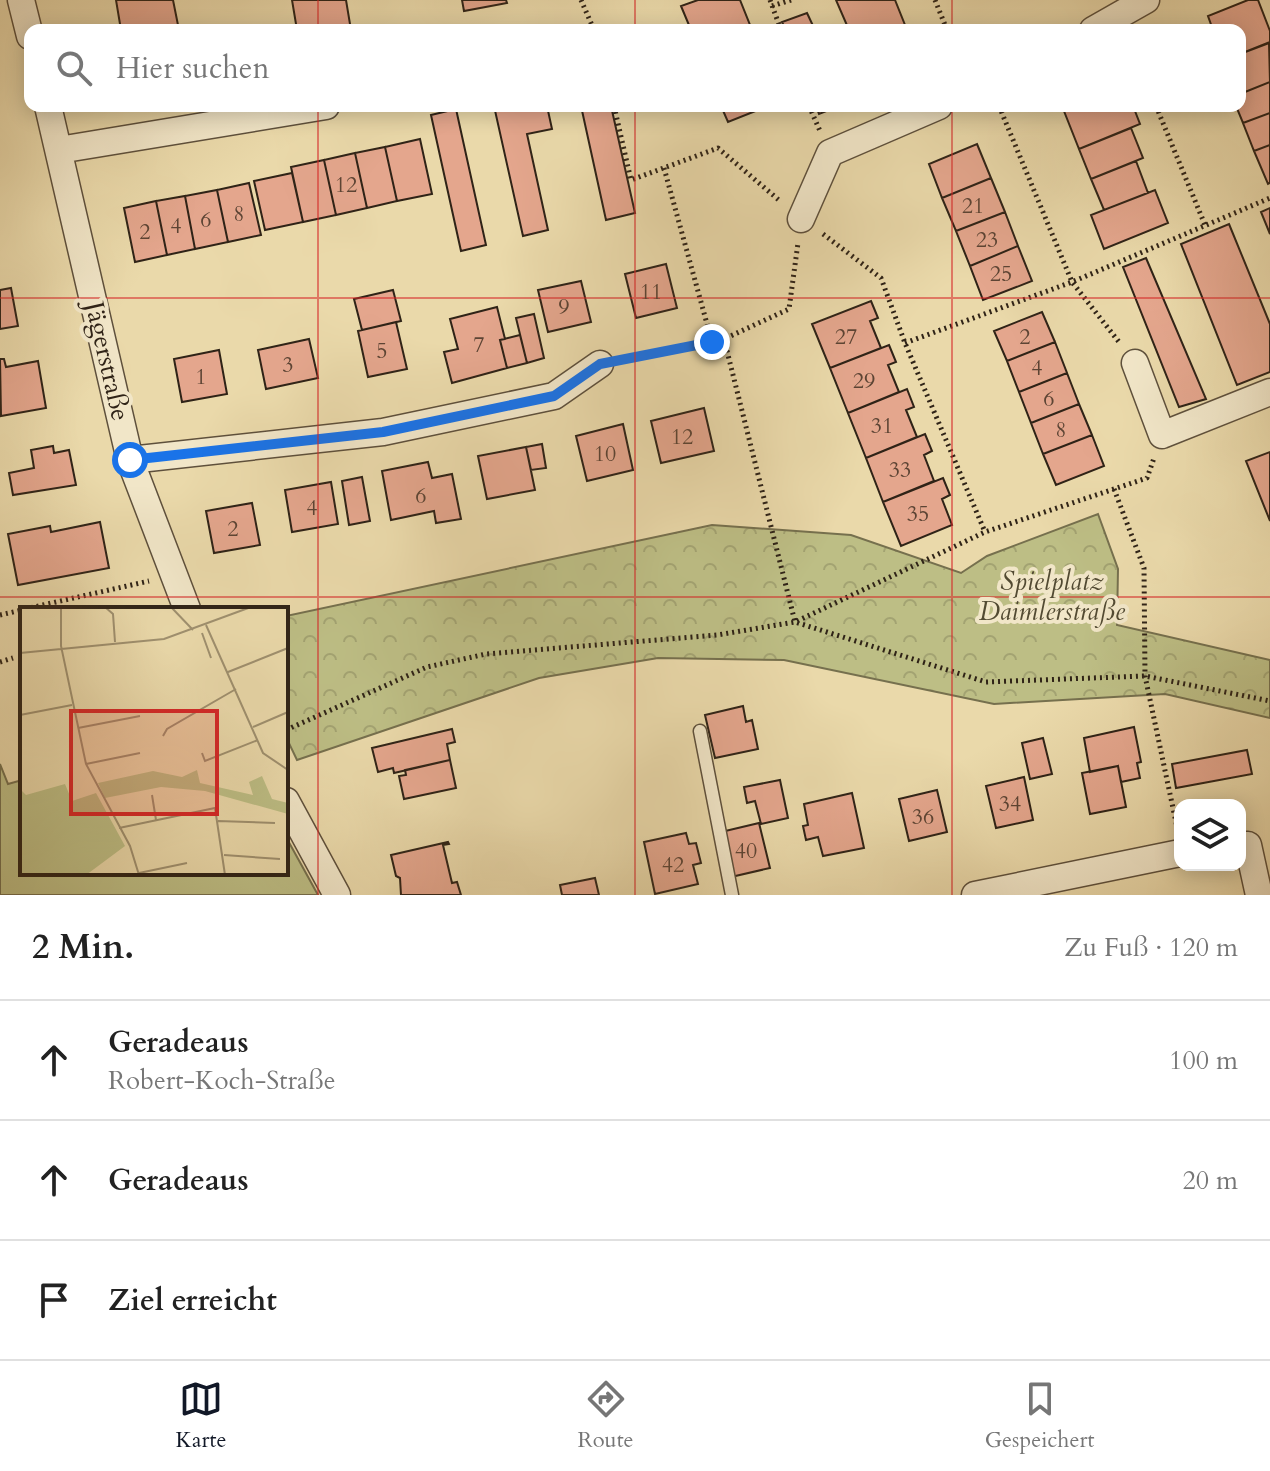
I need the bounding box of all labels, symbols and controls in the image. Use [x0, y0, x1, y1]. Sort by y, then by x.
search box [24, 24, 1246, 112]
icon: search [52, 46, 96, 90]
text: Hier suchen [116, 48, 269, 89]
house number: 12 [335, 170, 357, 200]
house number: 21 [962, 191, 984, 221]
house number: 8 [233, 199, 245, 229]
house number: 6 [200, 205, 212, 235]
house number: 4 [170, 211, 182, 241]
house number: 2 [139, 217, 151, 247]
house number: 23 [976, 225, 998, 255]
house number: 25 [990, 259, 1012, 289]
house number: 11 [640, 277, 662, 307]
house number: 9 [558, 292, 570, 322]
street label: Jägerstraße [76, 294, 138, 424]
house number: 27 [835, 322, 857, 352]
house number: 2 [1019, 322, 1031, 352]
route end [694, 324, 730, 360]
house number: 7 [473, 330, 485, 360]
house number: 5 [376, 336, 388, 366]
house number: 3 [282, 350, 294, 380]
house number: 4 [1031, 353, 1043, 383]
house number: 1 [195, 362, 207, 392]
house number: 29 [853, 366, 875, 396]
house number: 6 [1043, 384, 1055, 414]
house number: 31 [871, 411, 893, 441]
house number: 8 [1055, 415, 1067, 445]
house number: 12 [671, 422, 693, 452]
house number: 10 [594, 439, 616, 469]
route start [112, 442, 148, 478]
house number: 33 [889, 455, 911, 485]
house number: 6 [415, 481, 427, 511]
house number: 4 [306, 493, 318, 523]
house number: 35 [907, 499, 929, 529]
house number: 2 [227, 514, 239, 544]
park label: Spielplatz Daimlerstraße [979, 564, 1126, 629]
inset map [20, 607, 288, 875]
house number: 34 [999, 789, 1021, 819]
map controls [1174, 799, 1246, 871]
button: layers [1174, 799, 1246, 871]
house number: 36 [912, 802, 934, 832]
house number: 40 [735, 836, 757, 866]
house number: 42 [662, 850, 684, 880]
text: 2 Min. [32, 924, 134, 970]
text: Zu Fuß · 120 m [1064, 930, 1238, 965]
text: Geradeaus [108, 1022, 249, 1063]
icon: ahead [32, 1038, 76, 1082]
text: 100 m [1169, 1043, 1238, 1078]
text: Robert-Koch-Straße [108, 1063, 336, 1098]
icon: ahead [32, 1158, 76, 1202]
text: Geradeaus [108, 1160, 249, 1201]
text: 20 m [1182, 1163, 1238, 1198]
icon: arrive [32, 1278, 76, 1322]
text: Ziel erreicht [108, 1280, 277, 1321]
tab: Karte [176, 1377, 226, 1455]
tab: Route [577, 1377, 634, 1455]
tab: Gespeichert [985, 1377, 1094, 1455]

